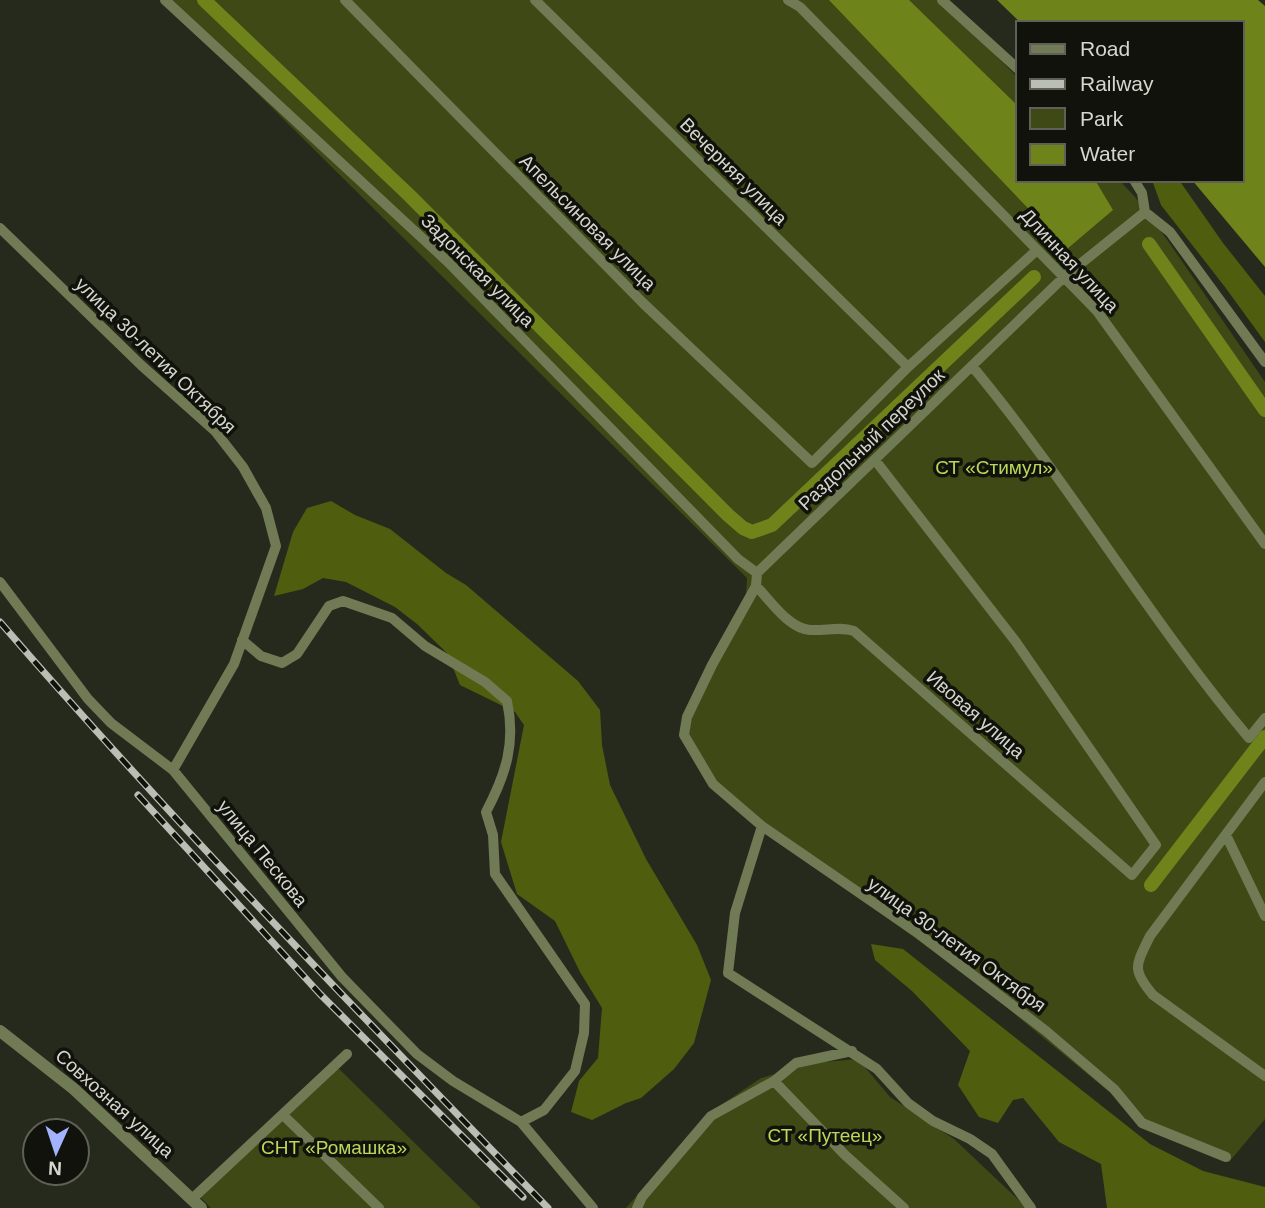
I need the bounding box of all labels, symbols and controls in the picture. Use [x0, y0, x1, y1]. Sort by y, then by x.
legend [1016, 21, 1244, 182]
text: Road [1080, 37, 1130, 60]
text: Railway [1080, 72, 1154, 95]
text: Park [1080, 107, 1124, 130]
street label: Вечерняя улица [676, 114, 792, 229]
text: Water [1080, 142, 1135, 165]
street label: Апельсиновая улица [515, 150, 660, 295]
street label: Длинная улица [1016, 204, 1123, 317]
street label: Задонская улица [417, 210, 539, 331]
street label: улица 30-летия Октября [71, 273, 240, 437]
street label: Раздольный переулок [794, 364, 949, 514]
park label: СТ «Стимул» [935, 457, 1053, 478]
street label: Ивовая улица [923, 666, 1029, 763]
street label: улица Пескова [213, 796, 312, 911]
street label: улица 30-летия Октября [864, 873, 1050, 1016]
street label: Совхозная улица [51, 1045, 178, 1162]
north arrow [21, 1117, 91, 1187]
park label: СТ «Путеец» [768, 1125, 882, 1146]
park label: СНТ «Ромашка» [261, 1137, 407, 1158]
text: N [48, 1158, 63, 1179]

